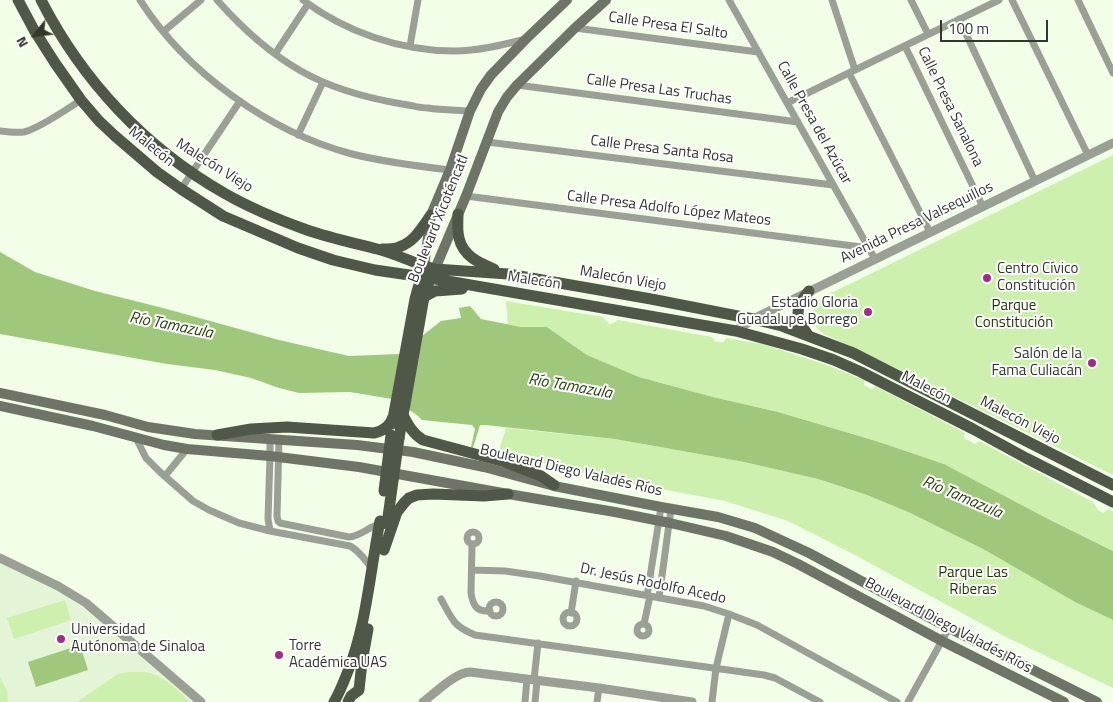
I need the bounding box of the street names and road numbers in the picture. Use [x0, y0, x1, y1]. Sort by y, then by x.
street label: Calle Presa El Salto [607, 9, 729, 43]
street label: Calle Presa Sanalona [913, 44, 987, 170]
street label: Calle Presa del Azúcar [773, 58, 855, 188]
street label: Calle Presa Las Truchas [585, 71, 733, 109]
street label: Malecón [125, 123, 177, 171]
street label: Calle Presa Santa Rosa [589, 132, 735, 168]
street label: Malecón Viejo [172, 135, 256, 197]
street label: Boulevard Xicoténcatl [405, 152, 473, 286]
street label: Avenida Presa Valsequillos [838, 178, 996, 268]
street label: Calle Presa Adolfo López Mateos [566, 188, 772, 230]
street label: Malecón Viejo [578, 263, 668, 295]
street label: Malecón [506, 268, 562, 294]
street label: Malecón [898, 368, 954, 408]
street label: Malecón Viejo [977, 393, 1063, 449]
street label: Boulevard Diego Valadés Ríos [478, 441, 664, 501]
street label: Dr. Jesús Rodolfo Acedo [578, 560, 728, 608]
street label: Boulevard Diego Valadés Ríos [861, 574, 1035, 678]

